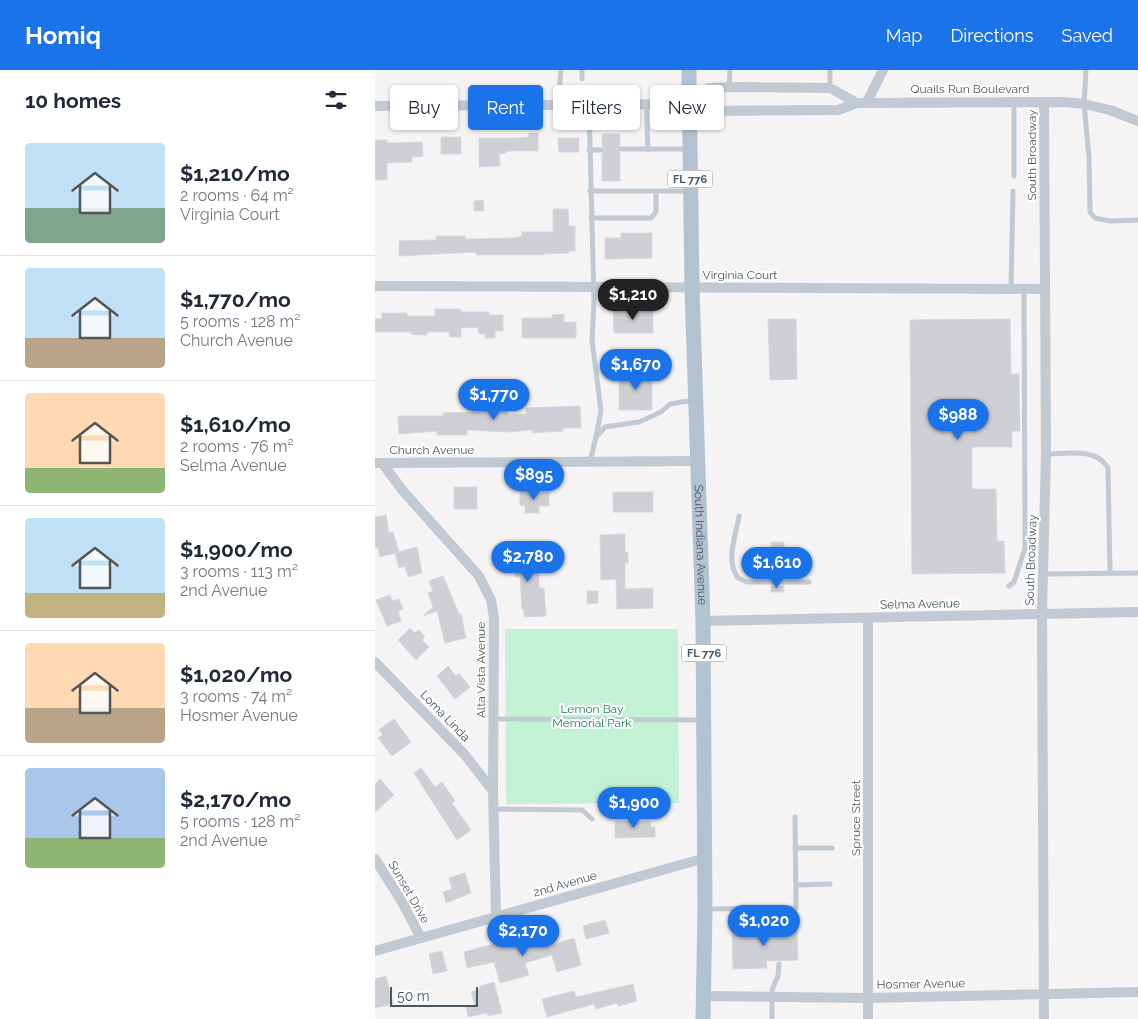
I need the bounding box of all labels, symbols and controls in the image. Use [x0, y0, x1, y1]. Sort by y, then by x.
text: Homiq [25, 21, 101, 50]
text: Map [886, 25, 922, 46]
text: Directions [950, 25, 1034, 46]
text: Saved [1062, 25, 1113, 46]
street label: Quails Run Boulevard [910, 82, 1030, 96]
chip: Buy [390, 85, 458, 130]
chip: Rent [468, 85, 543, 130]
chip: Filters [553, 85, 640, 130]
chip: New [650, 85, 724, 130]
icon: filters [322, 86, 350, 114]
text: 10 homes [25, 88, 121, 113]
street label: South Broadway [1025, 109, 1039, 201]
text: $1,210/mo [180, 161, 290, 186]
icon: home [65, 163, 125, 223]
road number: FL 776 [667, 170, 713, 188]
text: 2 rooms · 64 m² [180, 186, 294, 205]
text: Virginia Court [180, 205, 280, 224]
street label: Virginia Court [703, 268, 777, 282]
pin: $1,210 [592, 278, 674, 321]
text: $1,210 [609, 285, 657, 304]
text: $1,770/mo [180, 287, 291, 312]
icon: home [65, 288, 125, 348]
text: 5 rooms · 128 m² [180, 312, 300, 331]
text: Church Avenue [180, 331, 293, 350]
pin: $1,670 [595, 348, 677, 391]
text: $1,670 [611, 355, 661, 374]
pin: $1,770 [453, 378, 535, 421]
text: $1,770 [469, 385, 519, 404]
pin: $988 [928, 398, 988, 441]
text: $988 [939, 405, 977, 424]
text: $1,610/mo [180, 412, 291, 437]
icon: home [65, 413, 125, 473]
text: 2 rooms · 76 m² [180, 437, 294, 456]
street label: Church Avenue [390, 443, 474, 457]
text: Selma Avenue [180, 456, 287, 475]
pin: $895 [504, 458, 564, 501]
text: $895 [515, 465, 553, 484]
street label: South Indiana Avenue [691, 484, 709, 605]
street label: South Broadway [1022, 514, 1040, 606]
text: $1,900/mo [180, 537, 293, 562]
icon: home [65, 538, 125, 598]
pin: $2,780 [487, 540, 569, 583]
pin: $1,610 [736, 546, 818, 589]
text: $2,780 [502, 547, 554, 566]
text: $1,610 [752, 553, 802, 572]
text: 3 rooms · 113 m² [180, 562, 298, 581]
text: 2nd Avenue [180, 581, 267, 600]
street label: Selma Avenue [880, 596, 960, 612]
street label: Alta Vista Avenue [474, 622, 488, 718]
road number: FL 776 [681, 644, 727, 662]
text: $1,020/mo [180, 662, 292, 687]
icon: home [65, 663, 125, 723]
text: 3 rooms · 74 m² [180, 687, 292, 706]
street label: Loma Linda [417, 688, 473, 744]
park label: Lemon Bay Memorial Park [552, 702, 632, 730]
text: Hosmer Avenue [180, 706, 298, 725]
street label: Spruce Street [849, 780, 863, 856]
pin: $1,900 [593, 786, 675, 829]
text: $2,170/mo [180, 787, 291, 812]
icon: home [65, 788, 125, 848]
text: $1,900 [609, 793, 659, 812]
text: 5 rooms · 128 m² [180, 812, 300, 831]
text: 2nd Avenue [180, 831, 267, 850]
street label: Sunset Drive [385, 858, 433, 926]
street label: 2nd Avenue [532, 868, 598, 900]
pin: $1,020 [723, 904, 805, 947]
text: $1,020 [739, 911, 789, 930]
pin: $2,170 [482, 914, 564, 957]
text: $2,170 [498, 921, 548, 940]
street label: Hosmer Avenue [877, 976, 965, 992]
scale bar [390, 984, 477, 1007]
text: 50 m [397, 988, 430, 1004]

